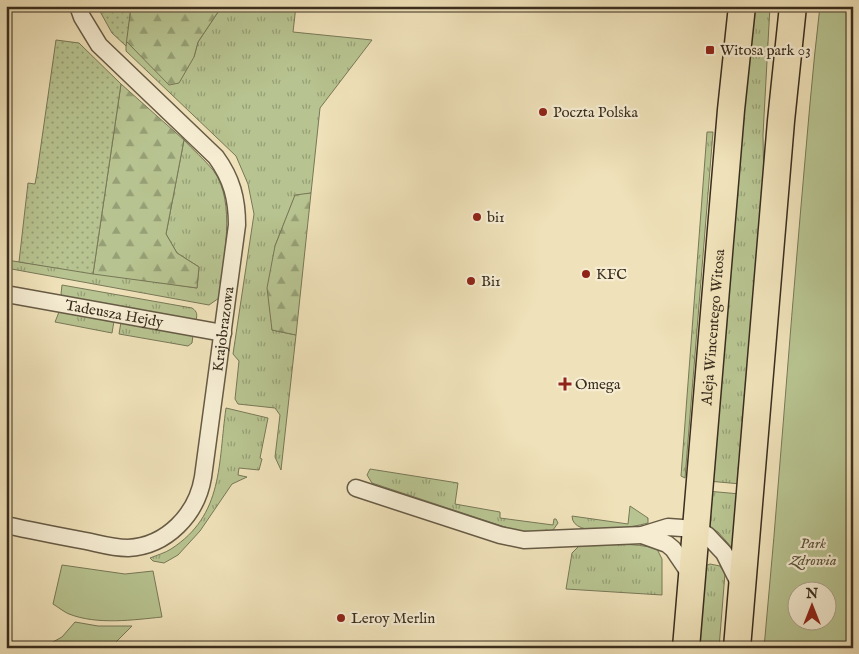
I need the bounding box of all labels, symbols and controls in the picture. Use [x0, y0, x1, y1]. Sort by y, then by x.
place label: Witosa park 03 [720, 41, 811, 60]
marker: Witosa park 03 [704, 44, 716, 56]
place label: Poczta Polska [553, 103, 639, 122]
marker: Poczta Polska [537, 106, 549, 118]
place label: bi1 [487, 208, 505, 227]
marker: bi1 [471, 211, 483, 223]
street label: Aleja Wincentego Witosa [697, 248, 729, 407]
place label: KFC [596, 265, 627, 284]
marker: KFC [580, 268, 592, 280]
place label: Bi1 [481, 272, 501, 291]
marker: Bi1 [465, 275, 477, 287]
street label: Krajobrazowa [208, 285, 239, 373]
street label: Tadeusza Hejdy [64, 296, 165, 332]
place label: Omega [575, 375, 621, 394]
marker: Omega [559, 378, 571, 390]
park label: Park Zdrowia [787, 534, 837, 571]
north arrow [786, 582, 836, 632]
text: N [805, 585, 818, 603]
place label: Leroy Merlin [351, 609, 435, 628]
marker: Leroy Merlin [335, 612, 347, 624]

